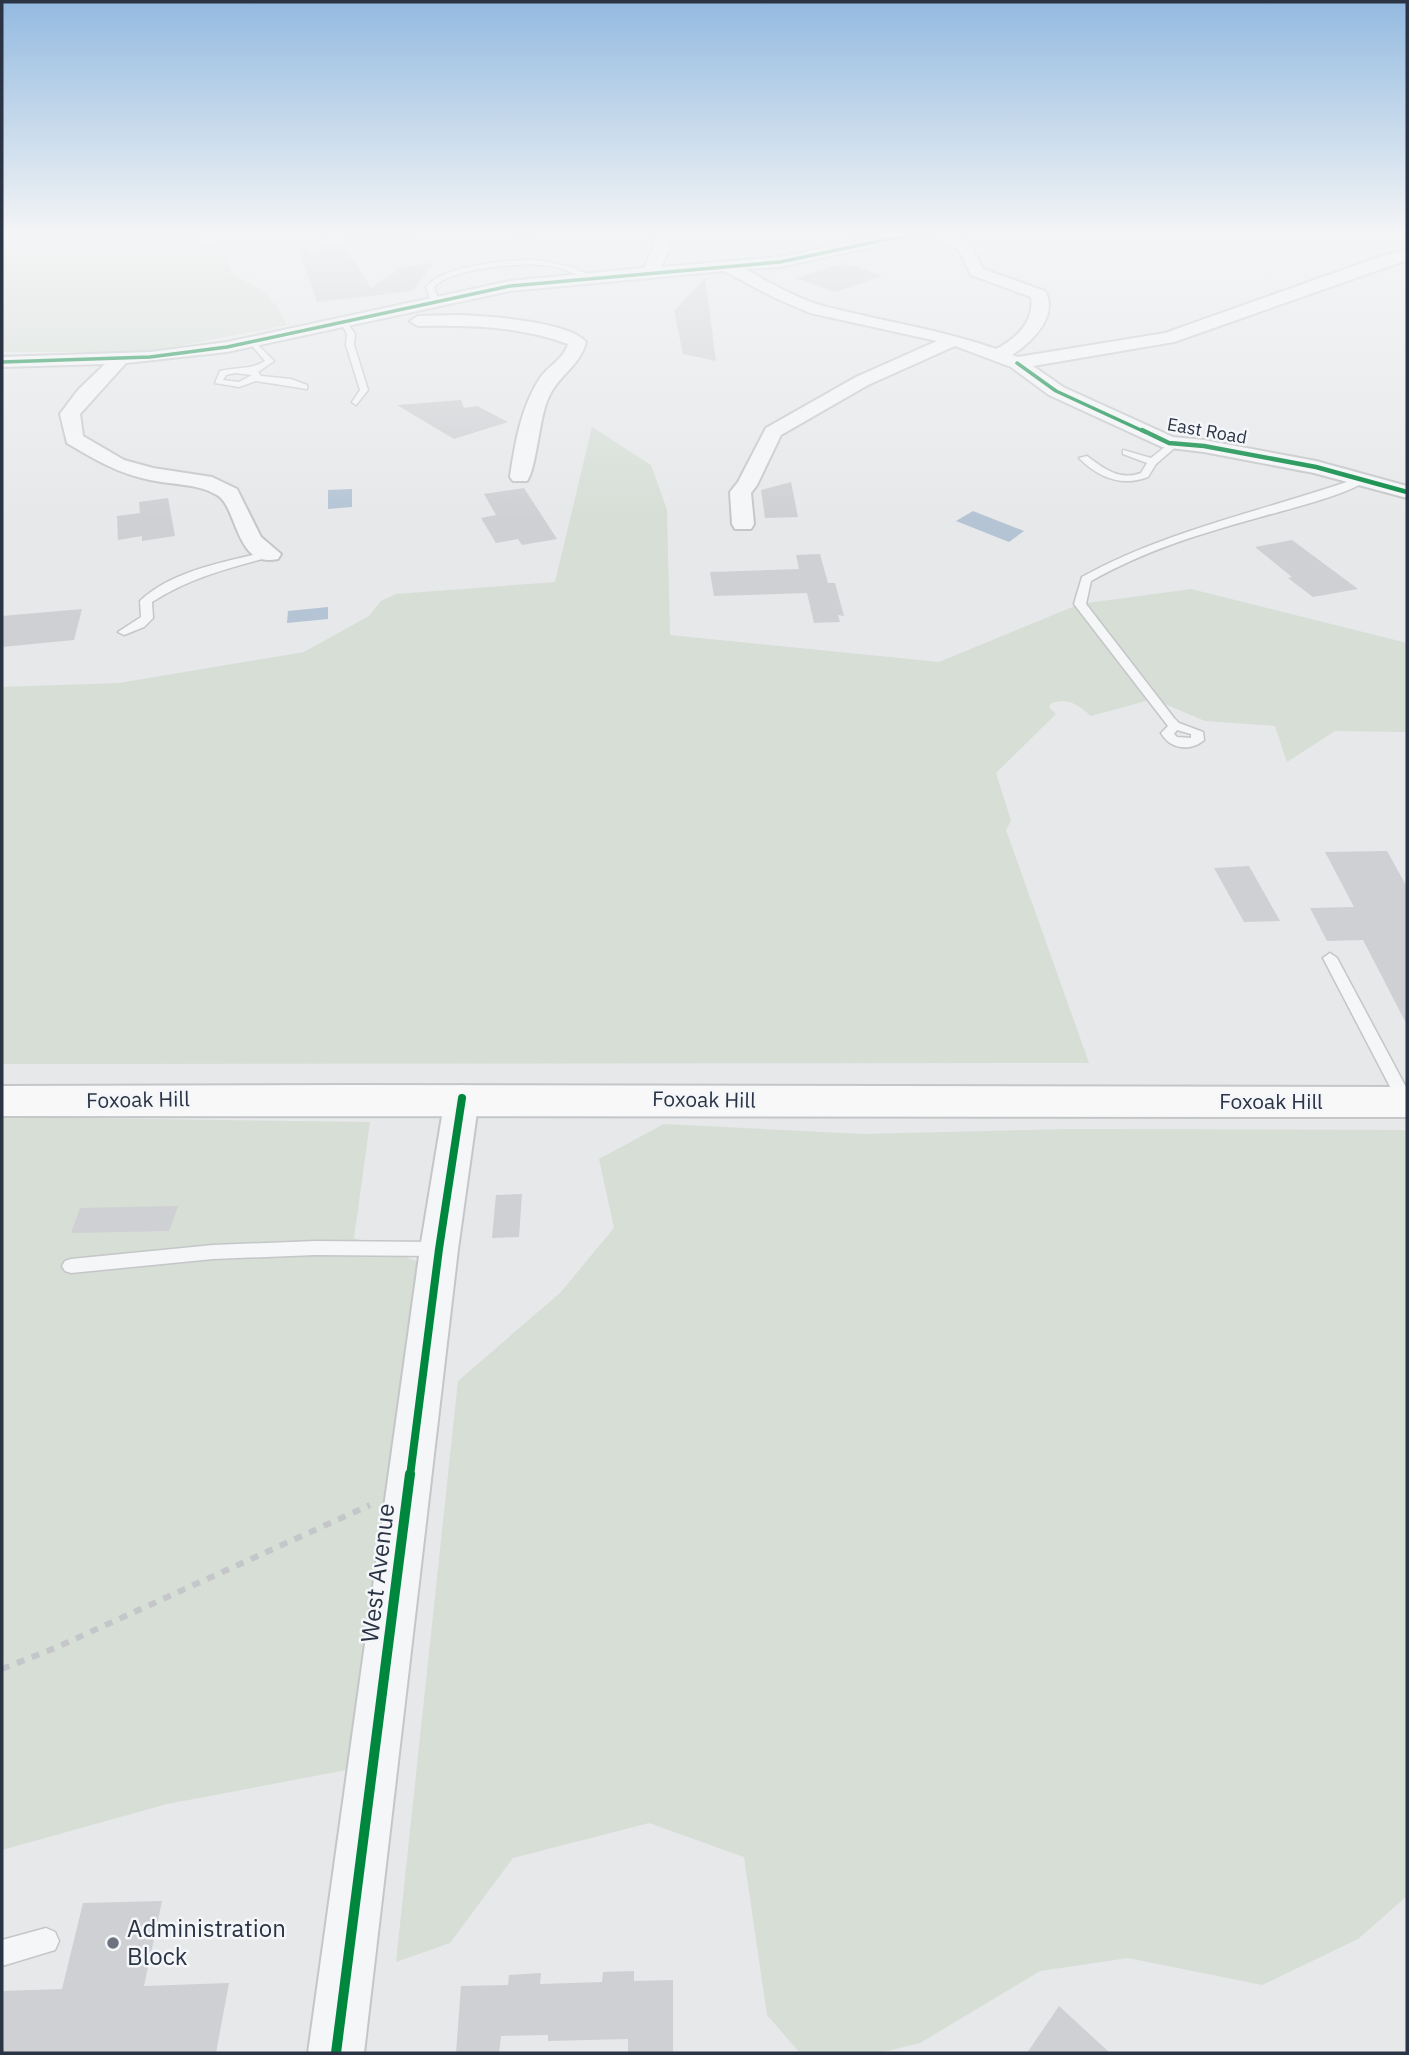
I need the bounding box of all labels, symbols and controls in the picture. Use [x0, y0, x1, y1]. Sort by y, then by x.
street label: East Road [1165, 412, 1249, 449]
street label: Foxoak Hill [86, 1084, 190, 1114]
street label: Foxoak Hill [652, 1084, 756, 1114]
street label: Foxoak Hill [1219, 1087, 1323, 1115]
street label: West Avenue [353, 1501, 401, 1644]
place label: Administration Block [127, 1912, 286, 1972]
marker: Administration Block [105, 1935, 121, 1951]

